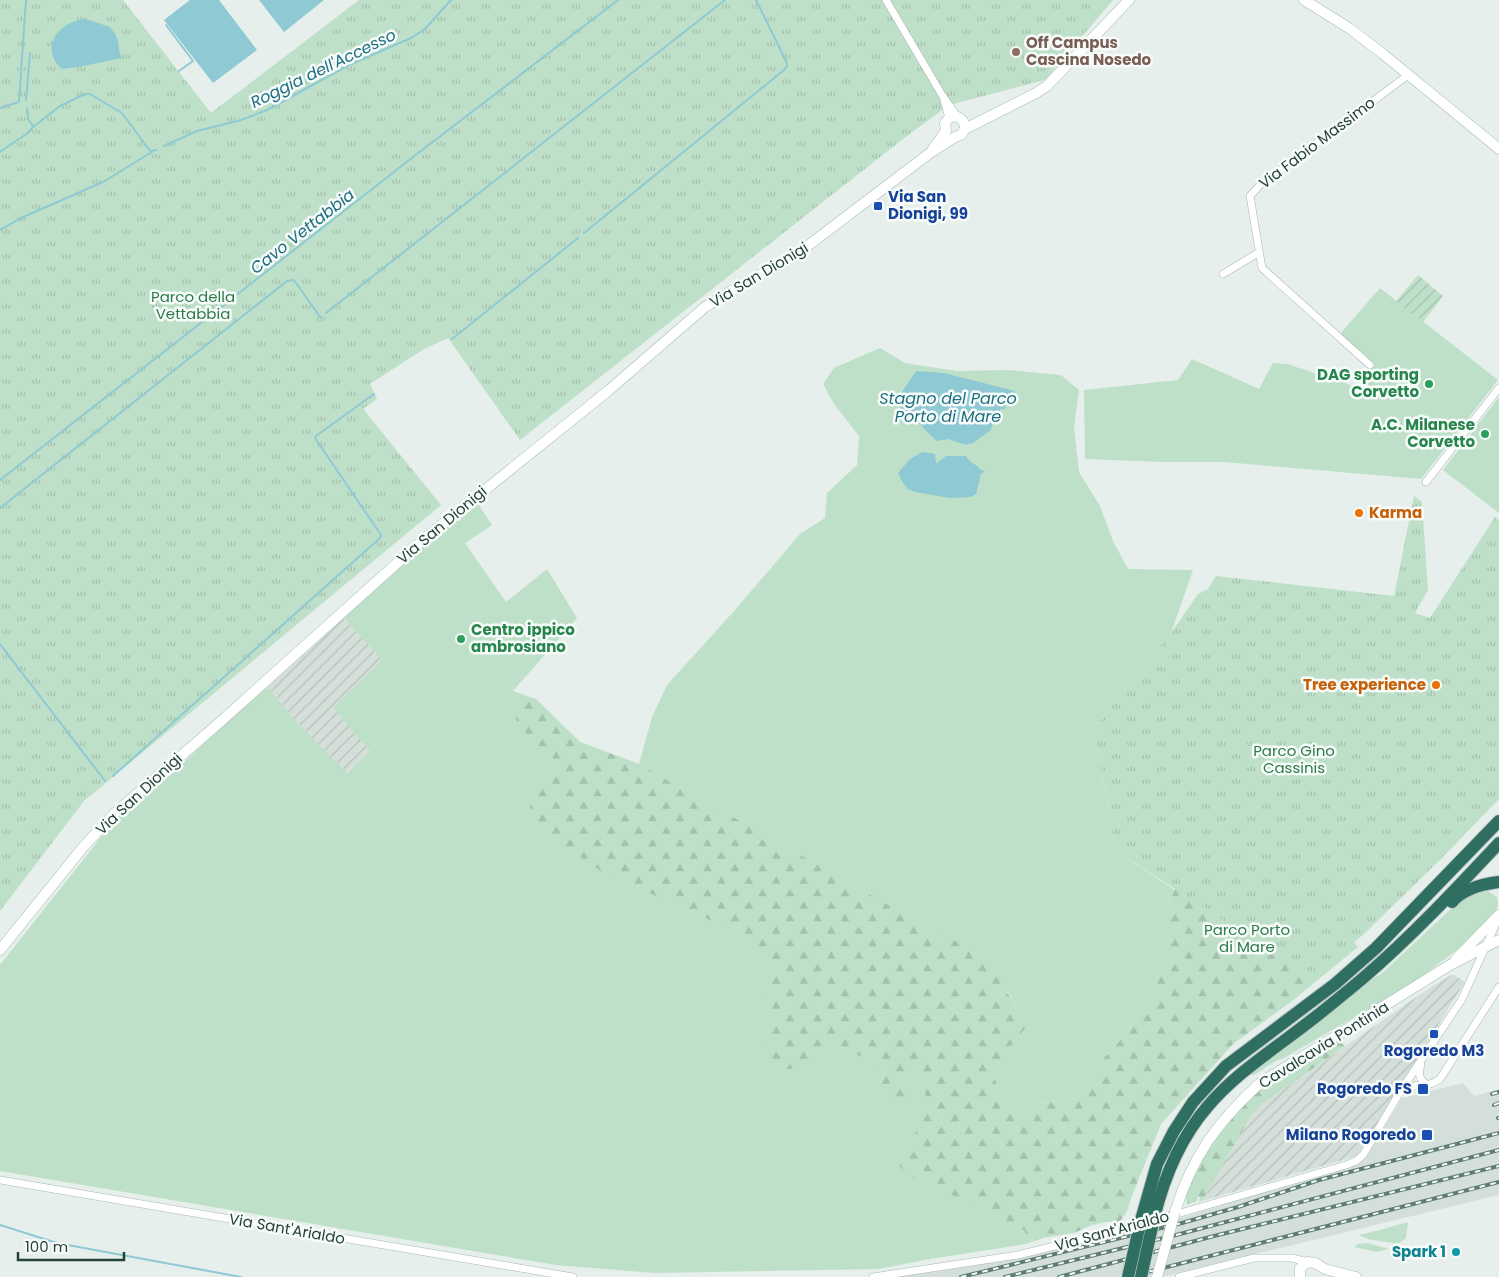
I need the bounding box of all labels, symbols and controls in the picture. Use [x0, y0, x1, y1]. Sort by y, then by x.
water label: Roggia dell'Accesso [247, 23, 400, 114]
place label: Off Campus Cascina Nosedo [1026, 32, 1152, 70]
marker: Off Campus Cascina Nosedo [1010, 46, 1022, 58]
street label: Via Fabio Massimo [1254, 92, 1379, 193]
water label: Cavo Vettabbia [245, 183, 359, 279]
place label: Via San Dionigi, 99 [888, 186, 968, 224]
marker: Via San Dionigi, 99 [872, 200, 884, 212]
street label: Via San Dionigi [706, 237, 812, 312]
park label: Parco della Vettabbia [151, 286, 235, 324]
place label: DAG sporting Corvetto [1317, 364, 1419, 402]
marker: DAG sporting Corvetto [1423, 378, 1435, 390]
water label: Stagno del Parco Porto di Mare [879, 387, 1017, 428]
place label: A.C. Milanese Corvetto [1371, 414, 1475, 452]
marker: A.C. Milanese Corvetto [1479, 428, 1491, 440]
street label: Via San Dionigi [392, 481, 491, 569]
place label: Karma [1369, 502, 1422, 523]
marker: Karma [1353, 507, 1365, 519]
place label: Centro ippico ambrosiano [471, 619, 575, 657]
marker: Centro ippico ambrosiano [455, 633, 467, 645]
place label: Tree experience [1303, 674, 1426, 695]
marker: Tree experience [1430, 679, 1442, 691]
park label: Parco Gino Cassinis [1253, 740, 1335, 778]
street label: Via San Dionigi [91, 748, 187, 839]
park label: Parco Porto di Mare [1204, 919, 1290, 957]
street label: Cavalcavia Pontinia [1255, 996, 1393, 1093]
marker: Rogoredo M3 [1428, 1028, 1440, 1040]
place label: Rogoredo M3 [1384, 1040, 1484, 1061]
place label: Rogoredo FS [1317, 1078, 1412, 1099]
marker: Rogoredo FS [1416, 1082, 1430, 1096]
place label: Milano Rogoredo [1286, 1124, 1416, 1145]
marker: Milano Rogoredo [1420, 1128, 1434, 1142]
street label: Via Sant'Arialdo [1052, 1205, 1171, 1256]
street label: Via Sant'Arialdo [227, 1208, 347, 1249]
scale bar [18, 1230, 124, 1262]
text: 100 m [25, 1236, 68, 1257]
place label: Spark 1 [1392, 1241, 1446, 1262]
marker: Spark 1 [1450, 1246, 1462, 1258]

